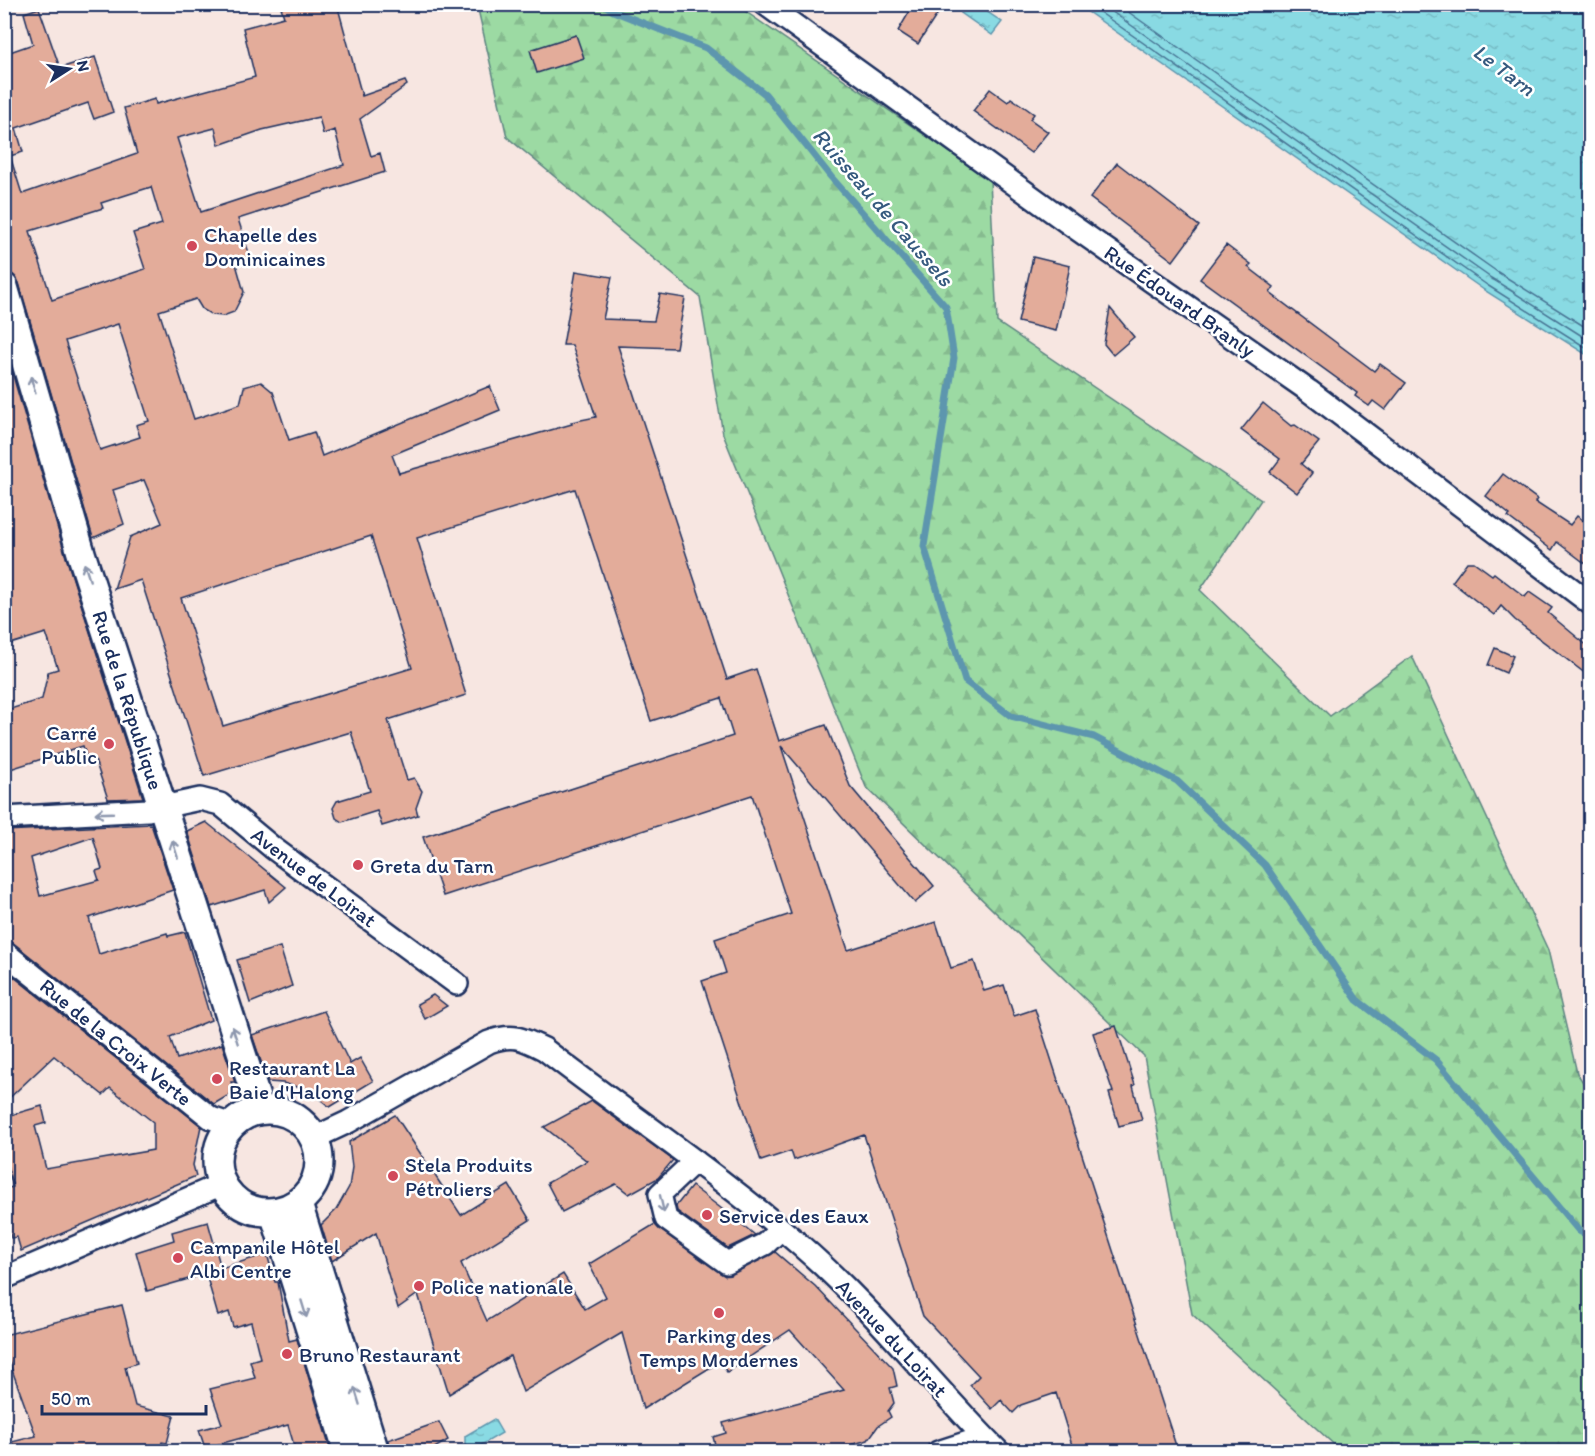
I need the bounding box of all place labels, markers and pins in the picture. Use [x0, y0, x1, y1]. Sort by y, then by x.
place label: Chapelle des Dominicaines [204, 222, 326, 271]
marker: Chapelle des Dominicaines [185, 239, 199, 253]
place label: Carré Public [41, 720, 97, 769]
marker: Carré Public [102, 737, 116, 751]
place label: Greta du Tarn [370, 853, 494, 878]
marker: Greta du Tarn [351, 858, 365, 872]
place label: Restaurant La Baie d'Halong [229, 1055, 355, 1104]
marker: Restaurant La Baie d'Halong [210, 1072, 224, 1086]
place label: Stela Produits Pétroliers [405, 1152, 533, 1201]
marker: Stela Produits Pétroliers [386, 1169, 400, 1183]
place label: Service des Eaux [719, 1203, 869, 1228]
marker: Service des Eaux [700, 1208, 714, 1222]
place label: Campanile Hôtel Albi Centre [190, 1234, 340, 1283]
marker: Campanile Hôtel Albi Centre [171, 1251, 185, 1265]
place label: Police nationale [431, 1274, 574, 1299]
marker: Police nationale [412, 1279, 426, 1293]
marker: Parking des Temps Mordernes [712, 1306, 726, 1320]
place label: Parking des Temps Mordernes [640, 1323, 798, 1372]
place label: Bruno Restaurant [299, 1342, 461, 1367]
marker: Bruno Restaurant [280, 1347, 294, 1361]

